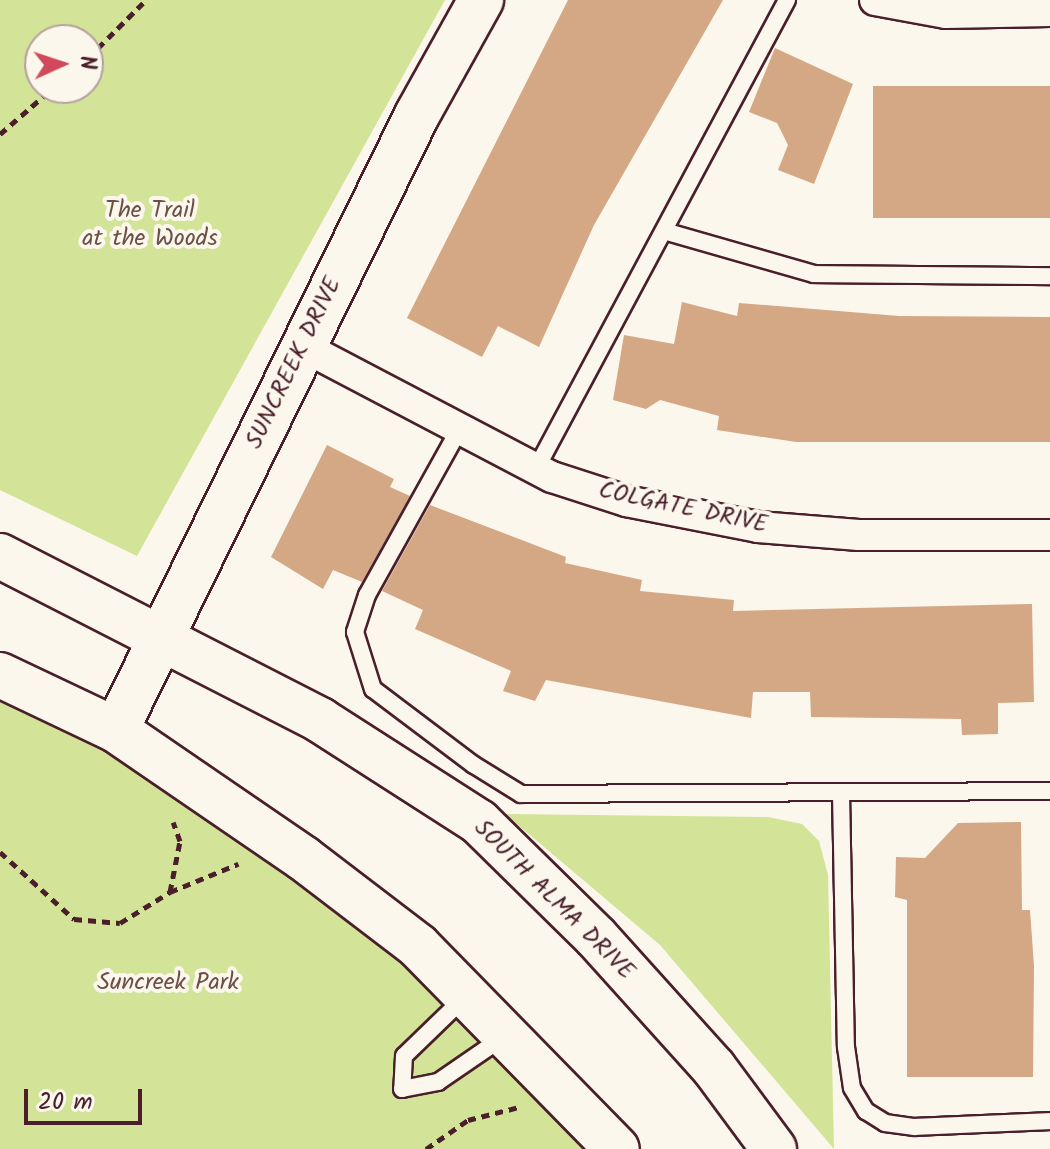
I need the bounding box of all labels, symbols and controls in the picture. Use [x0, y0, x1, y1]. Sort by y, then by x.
north arrow [24, 24, 104, 104]
text: N [69, 55, 104, 71]
park label: The Trail at the Woods [82, 197, 218, 253]
street label: SUNCREEK DRIVE [240, 272, 348, 454]
street label: COLGATE DRIVE [596, 476, 770, 540]
street label: SOUTH ALMA DRIVE [468, 814, 640, 986]
park label: Suncreek Park [97, 969, 239, 997]
scale bar [28, 1073, 146, 1123]
text: 20 m [38, 1083, 93, 1122]

